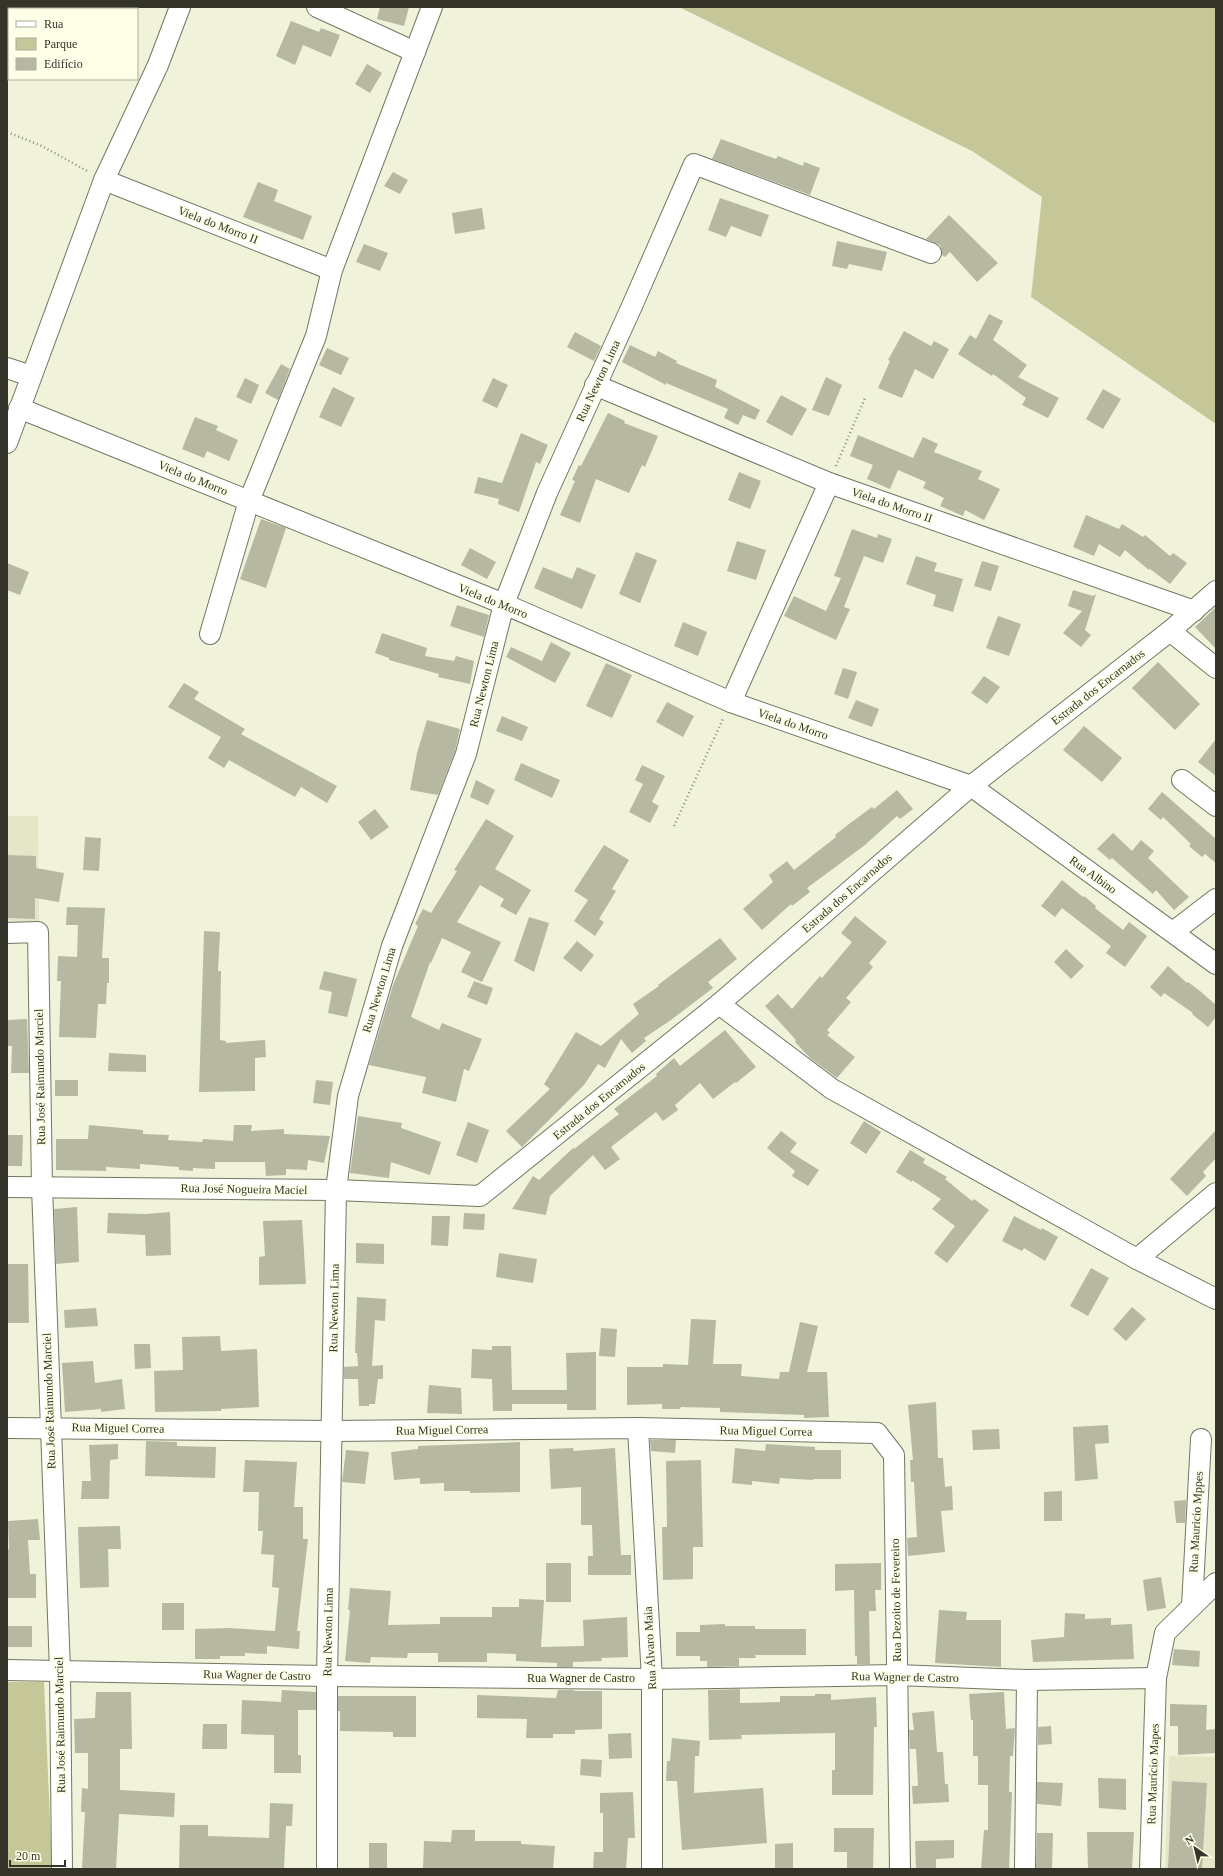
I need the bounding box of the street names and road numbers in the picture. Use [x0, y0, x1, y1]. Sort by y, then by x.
street label: Viela do Morro II [176, 203, 260, 247]
street label: Rua Newton Lima [573, 337, 623, 424]
street label: Viela do Morro [156, 458, 230, 498]
street label: Viela do Morro II [850, 485, 934, 525]
street label: Viela do Morro [456, 581, 530, 621]
street label: Rua Newton Lima [466, 639, 502, 729]
street label: Estrada dos Encarnados [1049, 646, 1148, 728]
street label: Viela do Morro [756, 705, 830, 743]
street label: Estrada dos Encarnados [799, 850, 895, 936]
street label: Rua Albino [1067, 853, 1119, 897]
street label: Rua Newton Lima [359, 945, 399, 1034]
street label: Rua José Raimundo Marciel [32, 1008, 48, 1145]
street label: Estrada dos Encarnados [550, 1059, 648, 1143]
street label: Rua José Nogueira Maciel [180, 1181, 308, 1197]
street label: Rua Newton Lima [326, 1263, 342, 1352]
street label: Rua José Raimundo Marciel [40, 1332, 58, 1469]
street label: Rua Miguel Correa [72, 1420, 165, 1436]
street label: Rua Miguel Correa [396, 1422, 489, 1438]
street label: Rua Miguel Correa [720, 1423, 813, 1439]
street label: Rua Mauricio Mppes [1186, 1470, 1206, 1573]
street label: Rua Dezoito de Fevereiro [888, 1538, 904, 1662]
street label: Rua Newton Lima [320, 1587, 336, 1676]
street label: Rua Álvaro Maia [641, 1605, 659, 1690]
street label: Rua José Raimundo Marciel [52, 1656, 68, 1793]
street label: Rua Wagner de Castro [203, 1667, 311, 1683]
street label: Rua Wagner de Castro [851, 1669, 959, 1685]
street label: Rua Wagner de Castro [527, 1671, 635, 1685]
street label: Rua Maurício Mapes [1144, 1723, 1162, 1825]

